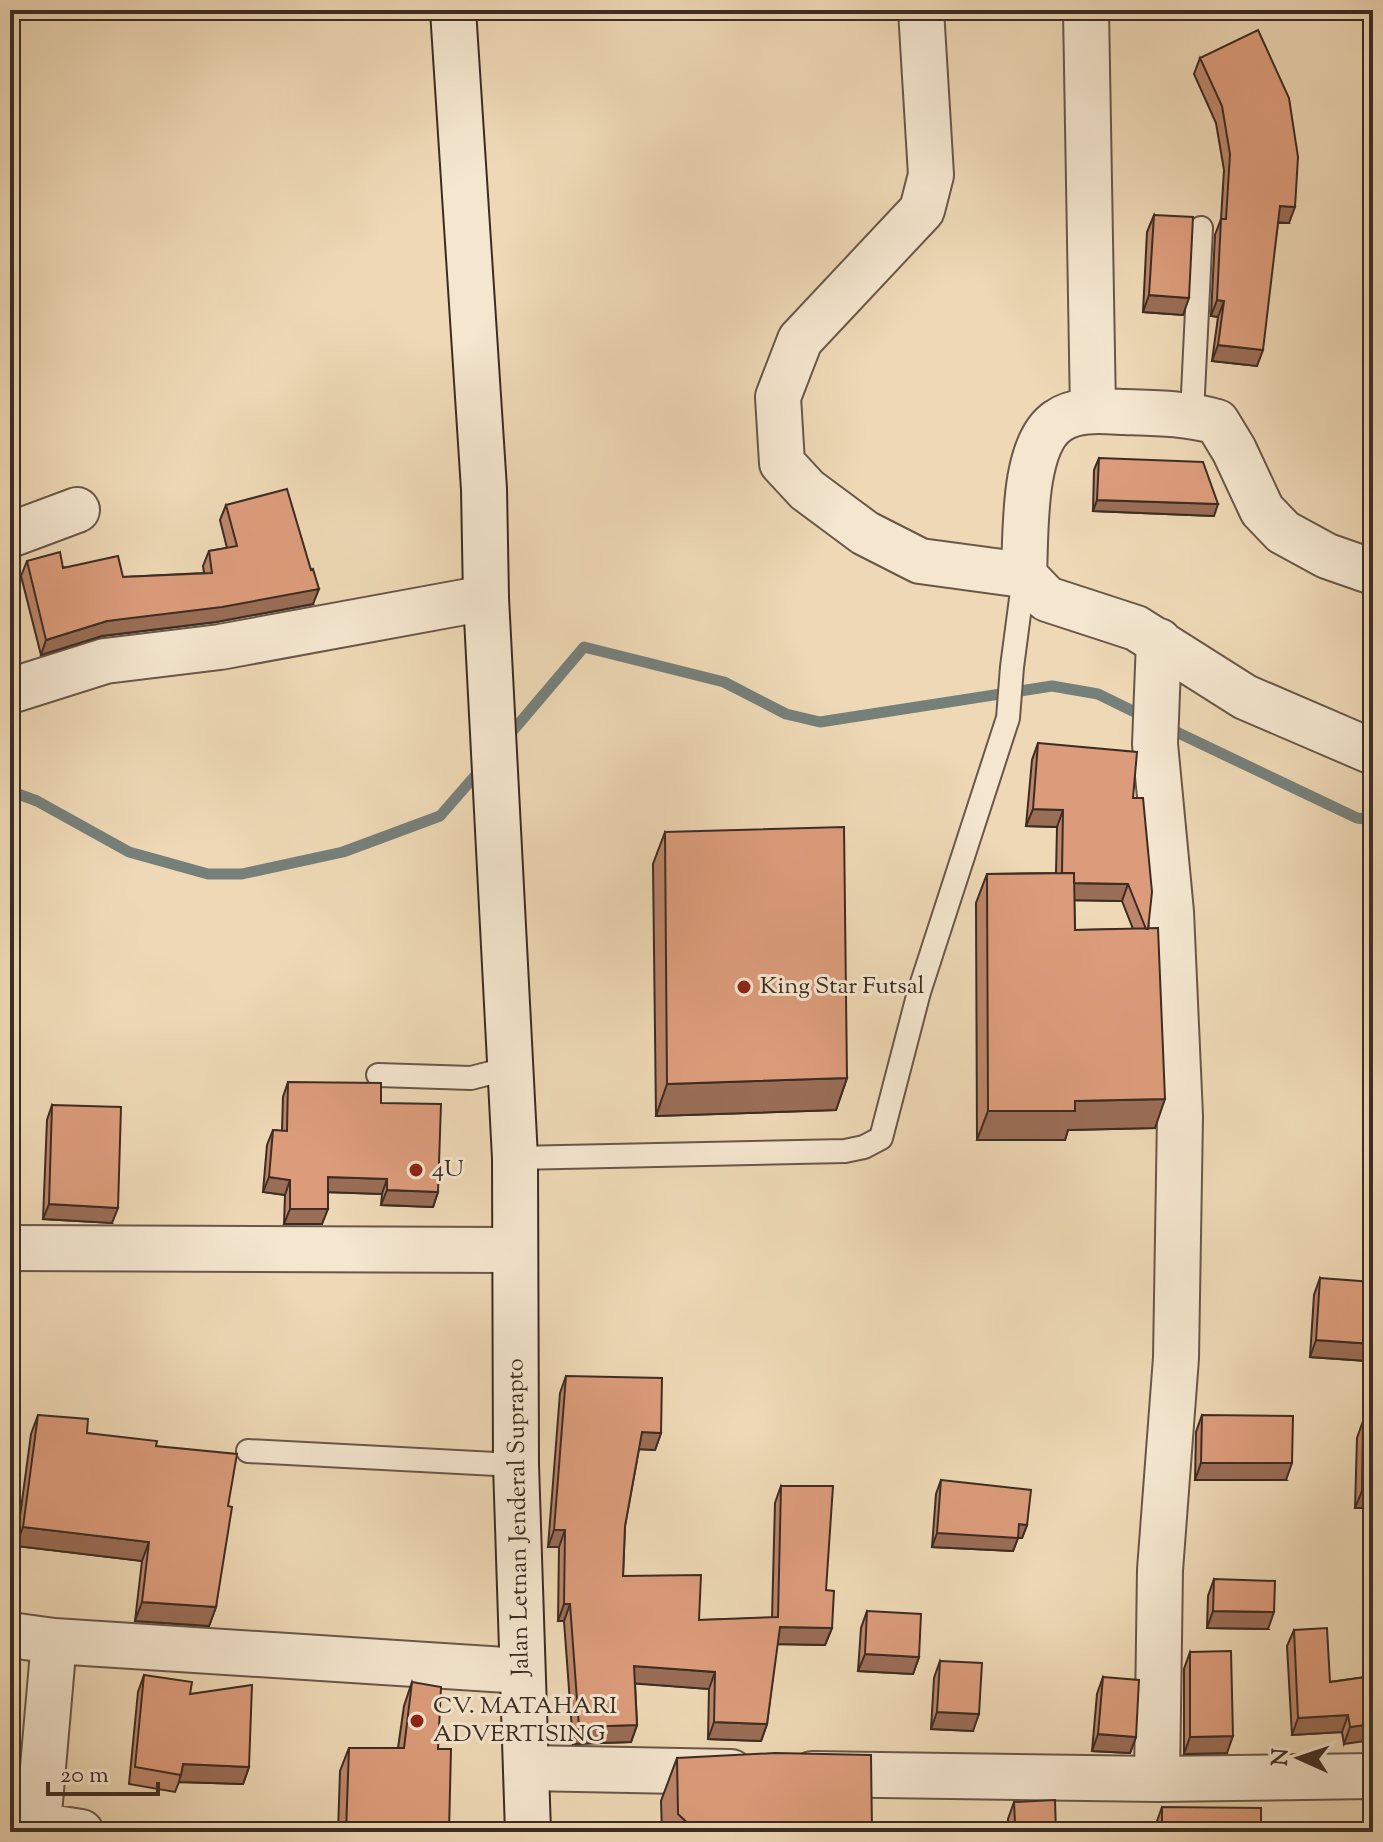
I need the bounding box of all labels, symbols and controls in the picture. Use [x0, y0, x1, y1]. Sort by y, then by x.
place label: King Star Futsal [760, 970, 925, 1004]
marker: King Star Futsal [735, 978, 753, 996]
place label: 4U [432, 1153, 464, 1187]
marker: 4U [407, 1161, 425, 1179]
street label: Jalan Letnan Jenderal Suprapto [499, 1358, 539, 1678]
place label: CV. MATAHARI ADVERTISING [433, 1690, 617, 1752]
marker: CV. MATAHARI ADVERTISING [408, 1712, 426, 1730]
north arrow [1259, 1718, 1339, 1798]
scale bar [48, 1746, 158, 1796]
text: N [1266, 1747, 1298, 1767]
text: 20 m [60, 1759, 109, 1793]

